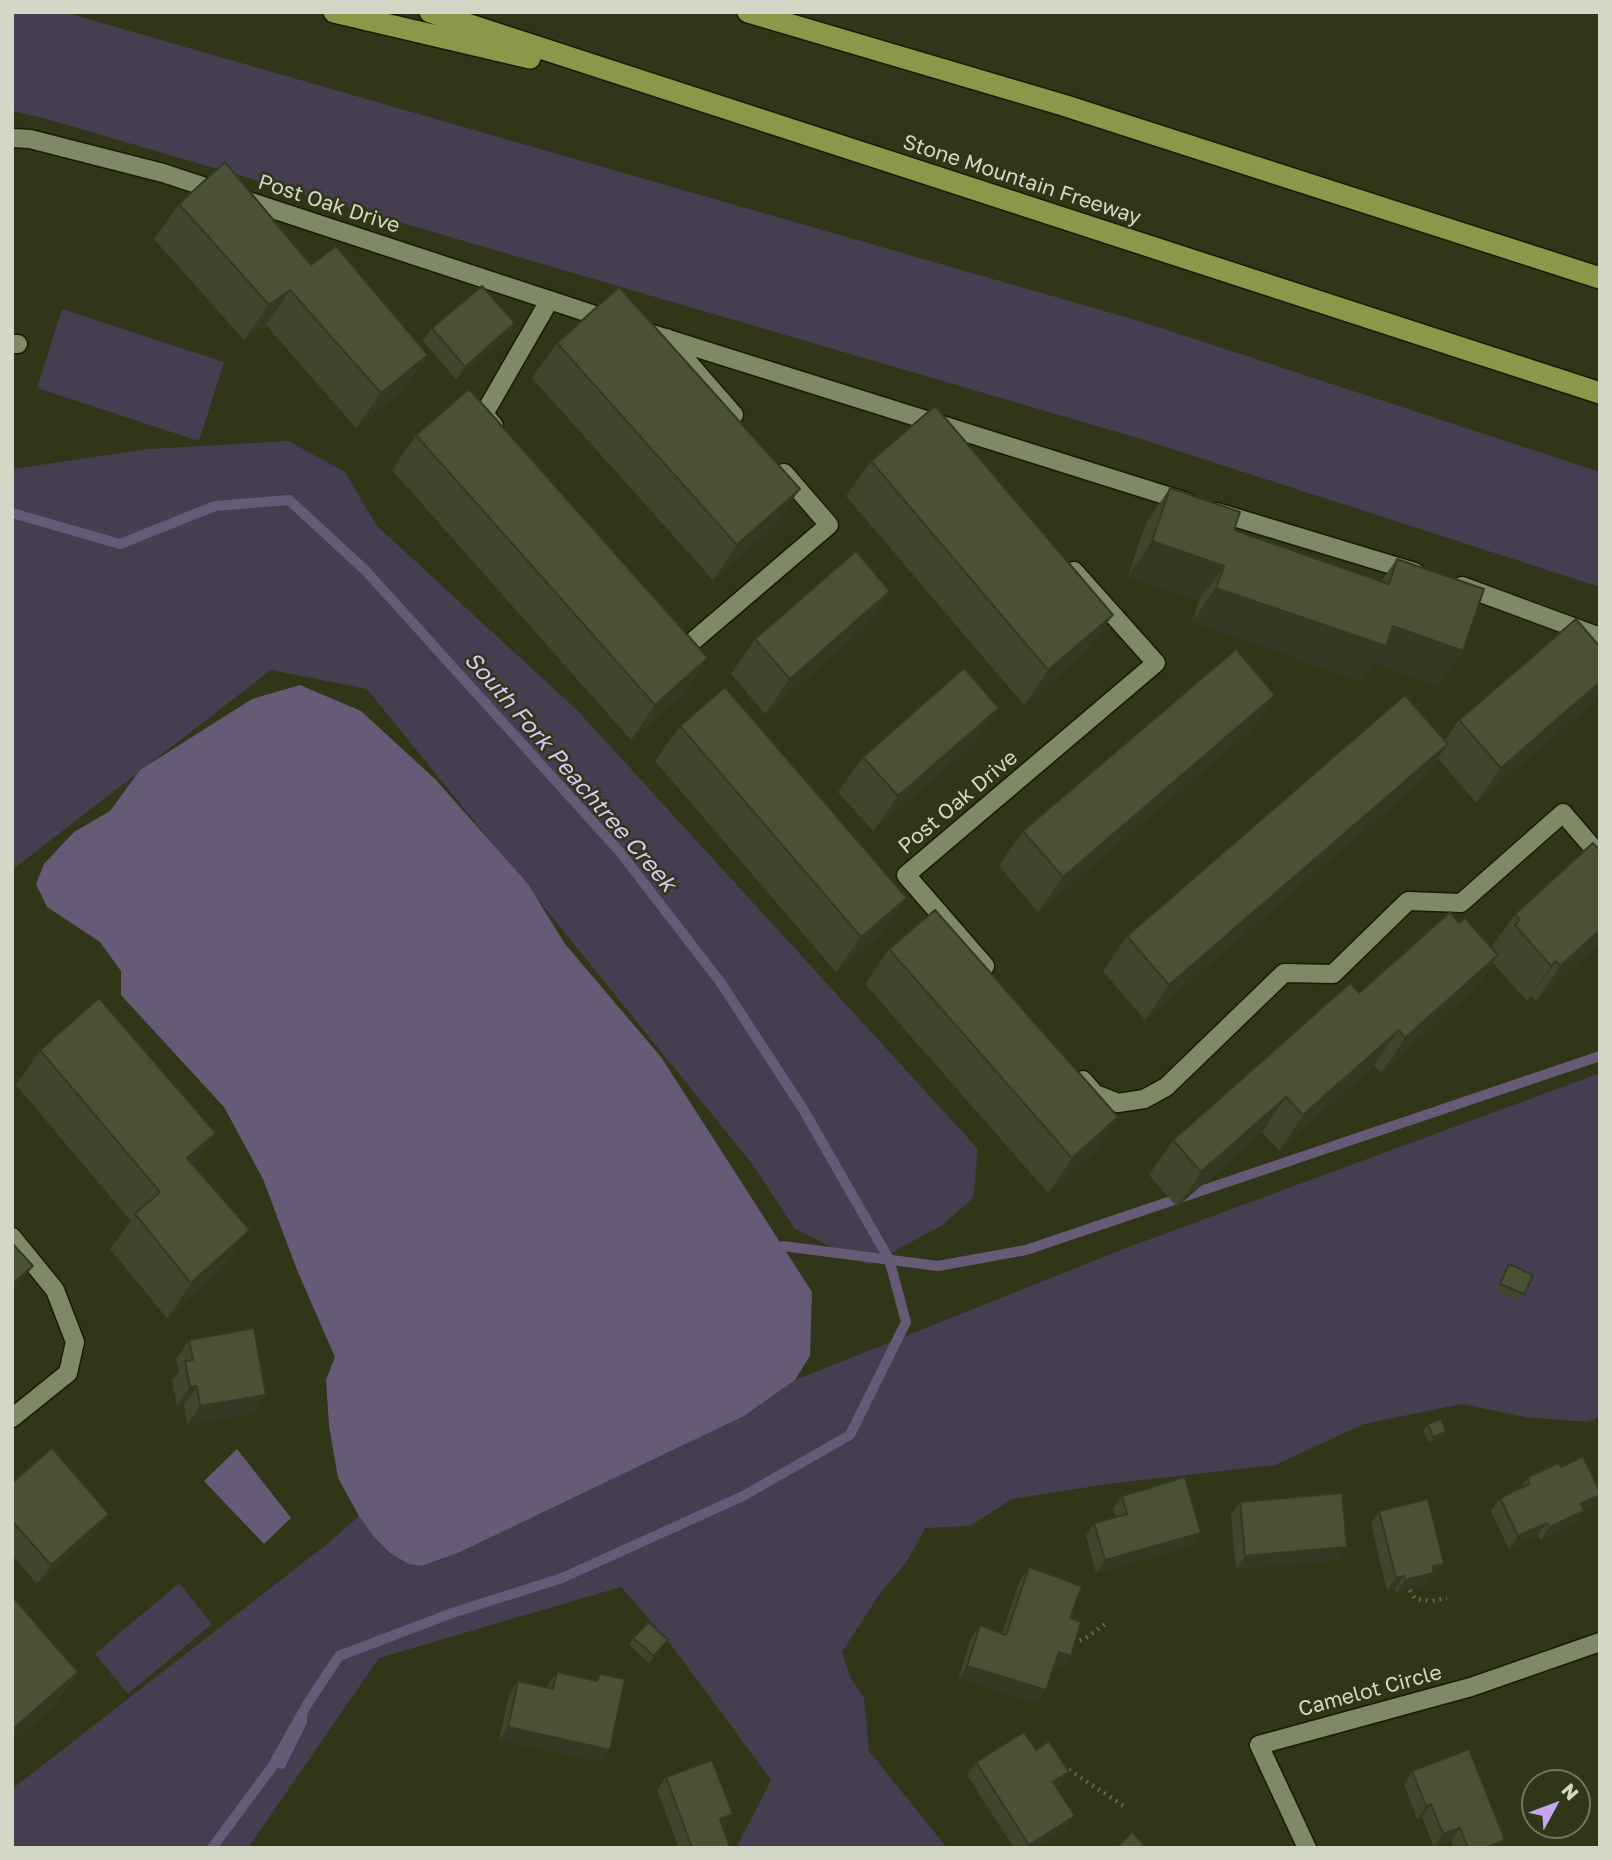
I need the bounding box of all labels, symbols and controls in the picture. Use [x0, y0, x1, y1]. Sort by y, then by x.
street label: Stone Mountain Freeway [900, 130, 1144, 230]
street label: Post Oak Drive [255, 169, 403, 239]
water label: South Fork Peachtree Creek [458, 647, 682, 897]
street label: Post Oak Drive [893, 745, 1023, 859]
street label: Camelot Circle [1295, 1660, 1445, 1722]
north arrow [1521, 1769, 1591, 1839]
text: N [1557, 1778, 1584, 1804]

